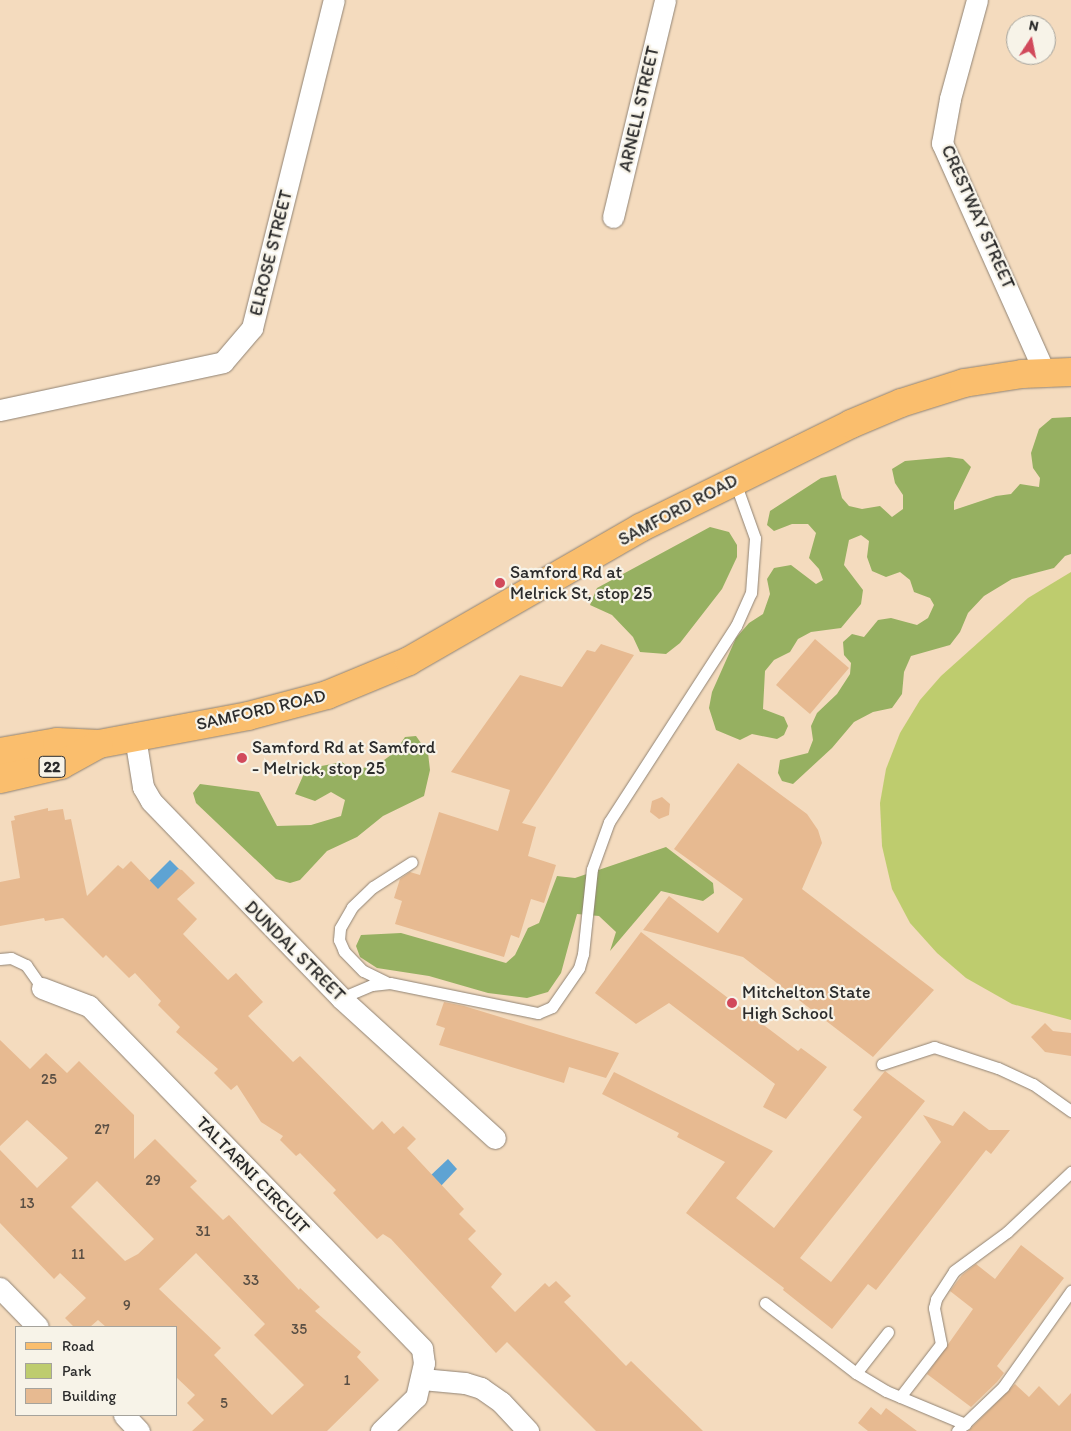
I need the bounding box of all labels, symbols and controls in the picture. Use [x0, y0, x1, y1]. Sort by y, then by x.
north arrow [1006, 15, 1056, 65]
text: N [1027, 17, 1040, 35]
street label: ARNELL STREET [614, 44, 664, 174]
street label: CRESTWAY STREET [937, 142, 1019, 292]
street label: ELROSE STREET [245, 188, 297, 318]
street label: SAMFORD ROAD [615, 470, 741, 550]
place label: Samford Rd at Melrick St, stop 25 [510, 562, 653, 604]
marker: Samford Rd at Melrick St, stop 25 [494, 577, 506, 589]
street label: SAMFORD ROAD [195, 685, 327, 735]
place label: Samford Rd at Samford - Melrick, stop 25 [252, 737, 436, 780]
marker: Samford Rd at Samford - Melrick, stop 25 [236, 752, 248, 764]
road number: 22 [38, 754, 66, 780]
street label: DUNDAL STREET [240, 896, 350, 1006]
place label: Mitchelton State High School [742, 982, 871, 1024]
marker: Mitchelton State High School [726, 997, 738, 1009]
house number: 25 [41, 1071, 57, 1089]
street label: TALTARNI CIRCUIT [191, 1112, 315, 1238]
house number: 27 [94, 1121, 110, 1139]
house number: 29 [145, 1172, 161, 1190]
house number: 13 [19, 1195, 35, 1213]
house number: 31 [195, 1223, 211, 1241]
house number: 11 [71, 1246, 85, 1264]
house number: 33 [243, 1272, 259, 1290]
house number: 9 [123, 1297, 131, 1315]
house number: 35 [291, 1321, 307, 1339]
legend [15, 1326, 178, 1416]
text: Road [62, 1337, 94, 1355]
text: Park [62, 1362, 92, 1380]
house number: 1 [344, 1372, 350, 1390]
text: Building [62, 1387, 116, 1405]
house number: 5 [220, 1395, 228, 1413]

